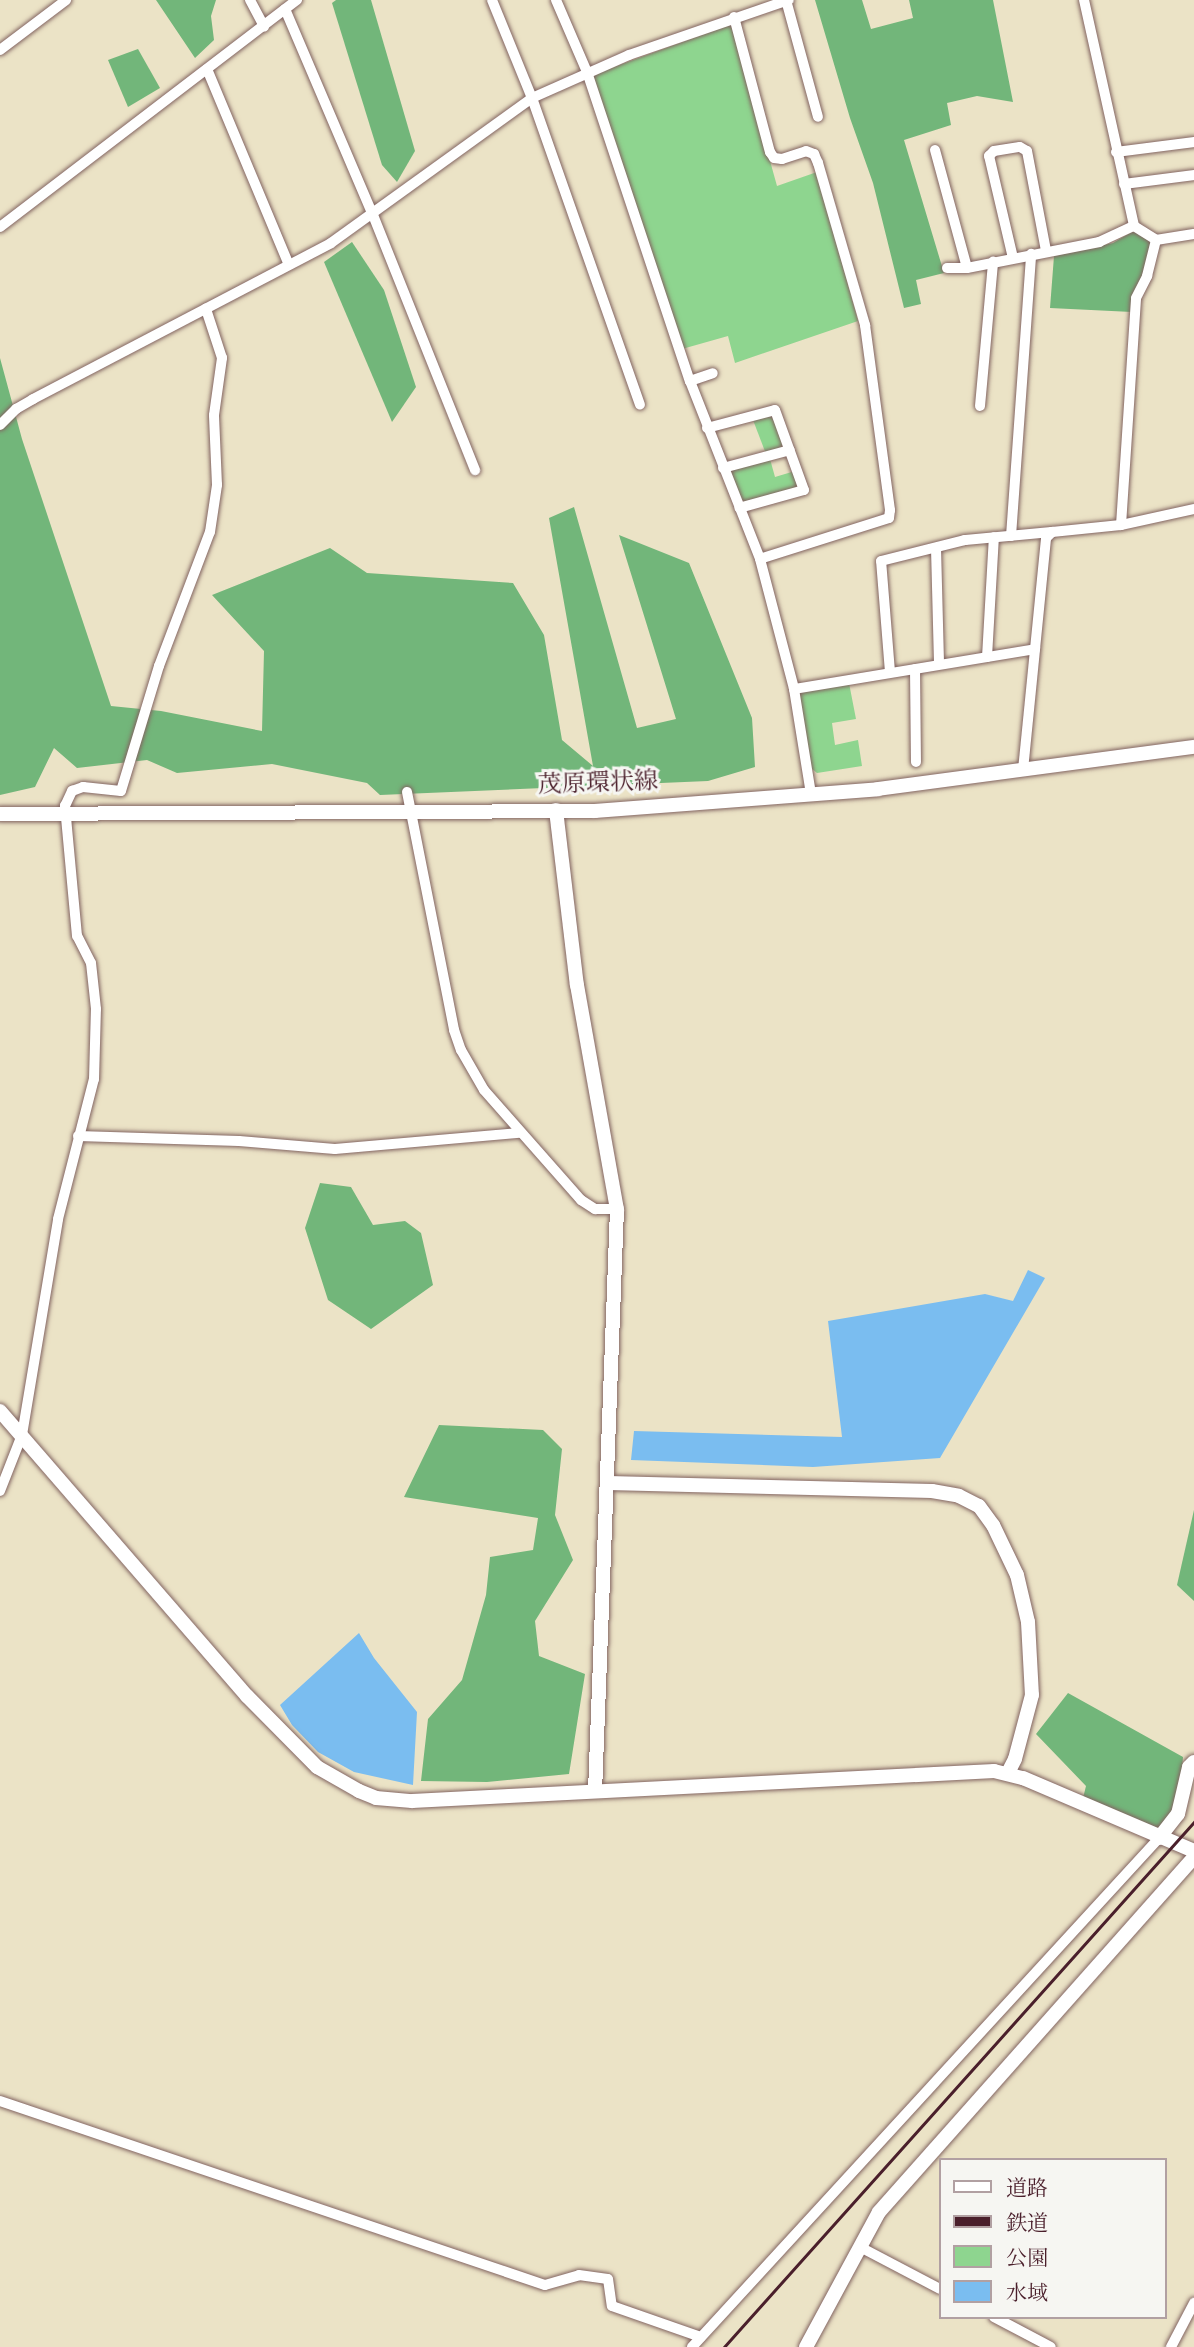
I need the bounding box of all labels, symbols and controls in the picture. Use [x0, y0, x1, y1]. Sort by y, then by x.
street label: 茂原環状線 [538, 769, 658, 801]
legend [939, 2158, 1166, 2319]
text: 道路 [1006, 2179, 1048, 2200]
text: 鉄道 [1006, 2214, 1048, 2235]
text: 公園 [1006, 2249, 1048, 2270]
text: 水域 [1006, 2284, 1048, 2305]

